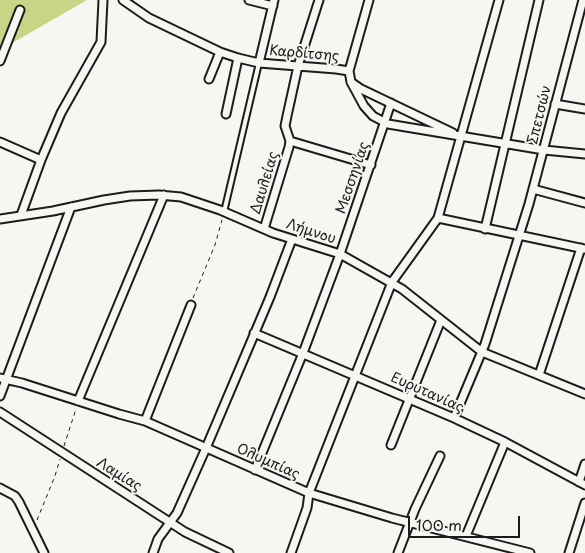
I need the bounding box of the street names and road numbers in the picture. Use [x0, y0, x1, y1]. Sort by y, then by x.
street label: Καρδίτσης [268, 43, 340, 65]
street label: Σπετσών [525, 84, 555, 146]
street label: Μεσσηνίας [333, 140, 373, 216]
street label: Δαυλείας [247, 150, 283, 216]
street label: Λήμνου [284, 216, 338, 248]
street label: Ευρυτανίας [388, 369, 466, 417]
street label: Ολυμπίας [234, 441, 302, 483]
street label: Λαμίας [93, 455, 145, 495]

